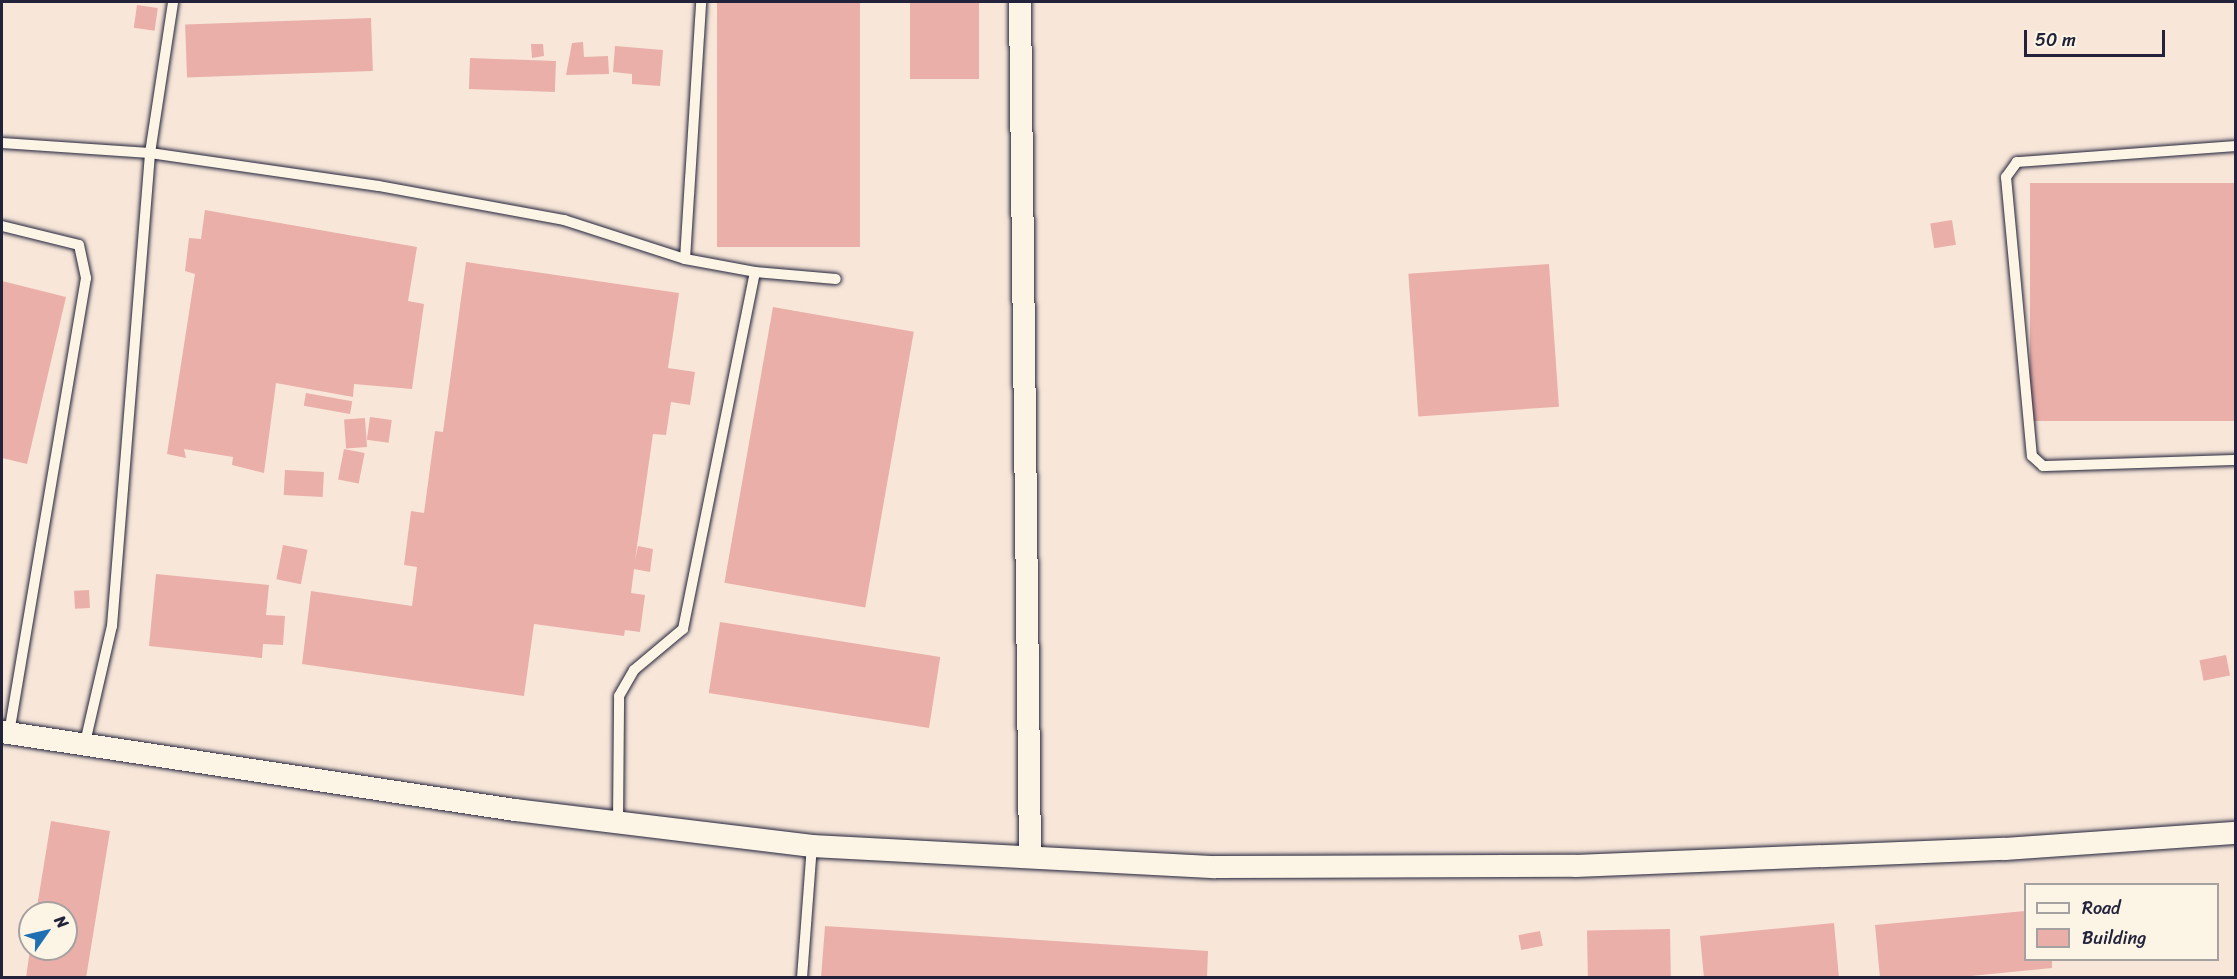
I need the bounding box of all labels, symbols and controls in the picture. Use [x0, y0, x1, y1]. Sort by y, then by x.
scale bar [2027, 18, 2168, 56]
text: 50 m [2035, 24, 2076, 56]
legend [2024, 883, 2219, 961]
text: Road [2082, 892, 2121, 924]
north arrow [18, 901, 78, 961]
text: N [47, 909, 77, 934]
text: Building [2082, 922, 2146, 954]

